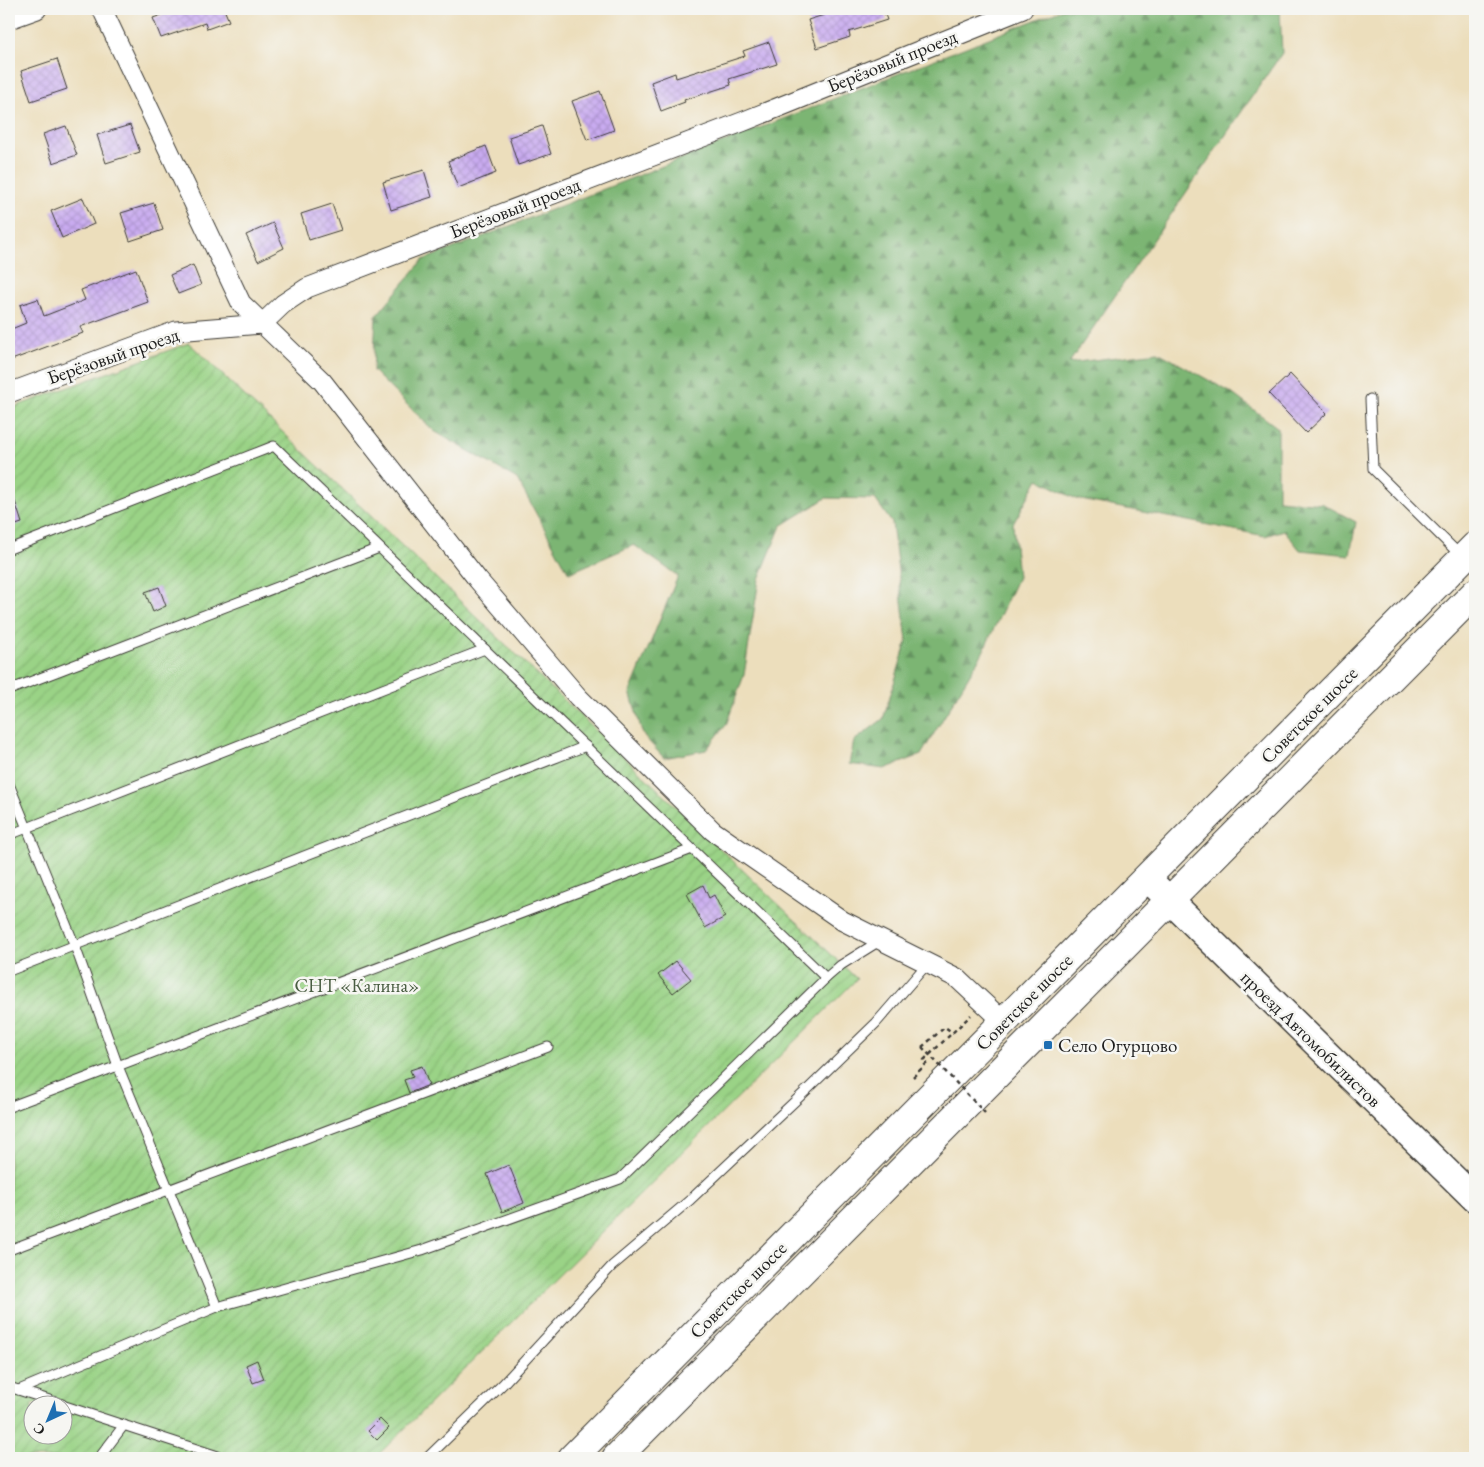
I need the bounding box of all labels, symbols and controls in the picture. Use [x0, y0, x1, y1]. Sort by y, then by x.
street label: Берёзовый проезд [823, 23, 961, 98]
street label: Берёзовый проезд [446, 172, 584, 244]
street label: Берёзовый проезд [44, 322, 183, 390]
street label: Советское шоссе [1255, 661, 1363, 769]
street label: Советское шоссе [970, 948, 1078, 1056]
street label: проезд Автомобилистов [1235, 965, 1387, 1113]
park label: СНТ «Калина» [295, 973, 419, 998]
place label: Село Огурцово [1058, 1033, 1177, 1058]
marker: Село Огурцово [1042, 1039, 1054, 1051]
street label: Советское шоссе [684, 1236, 792, 1344]
north arrow [22, 1394, 72, 1444]
text: С [29, 1419, 49, 1439]

